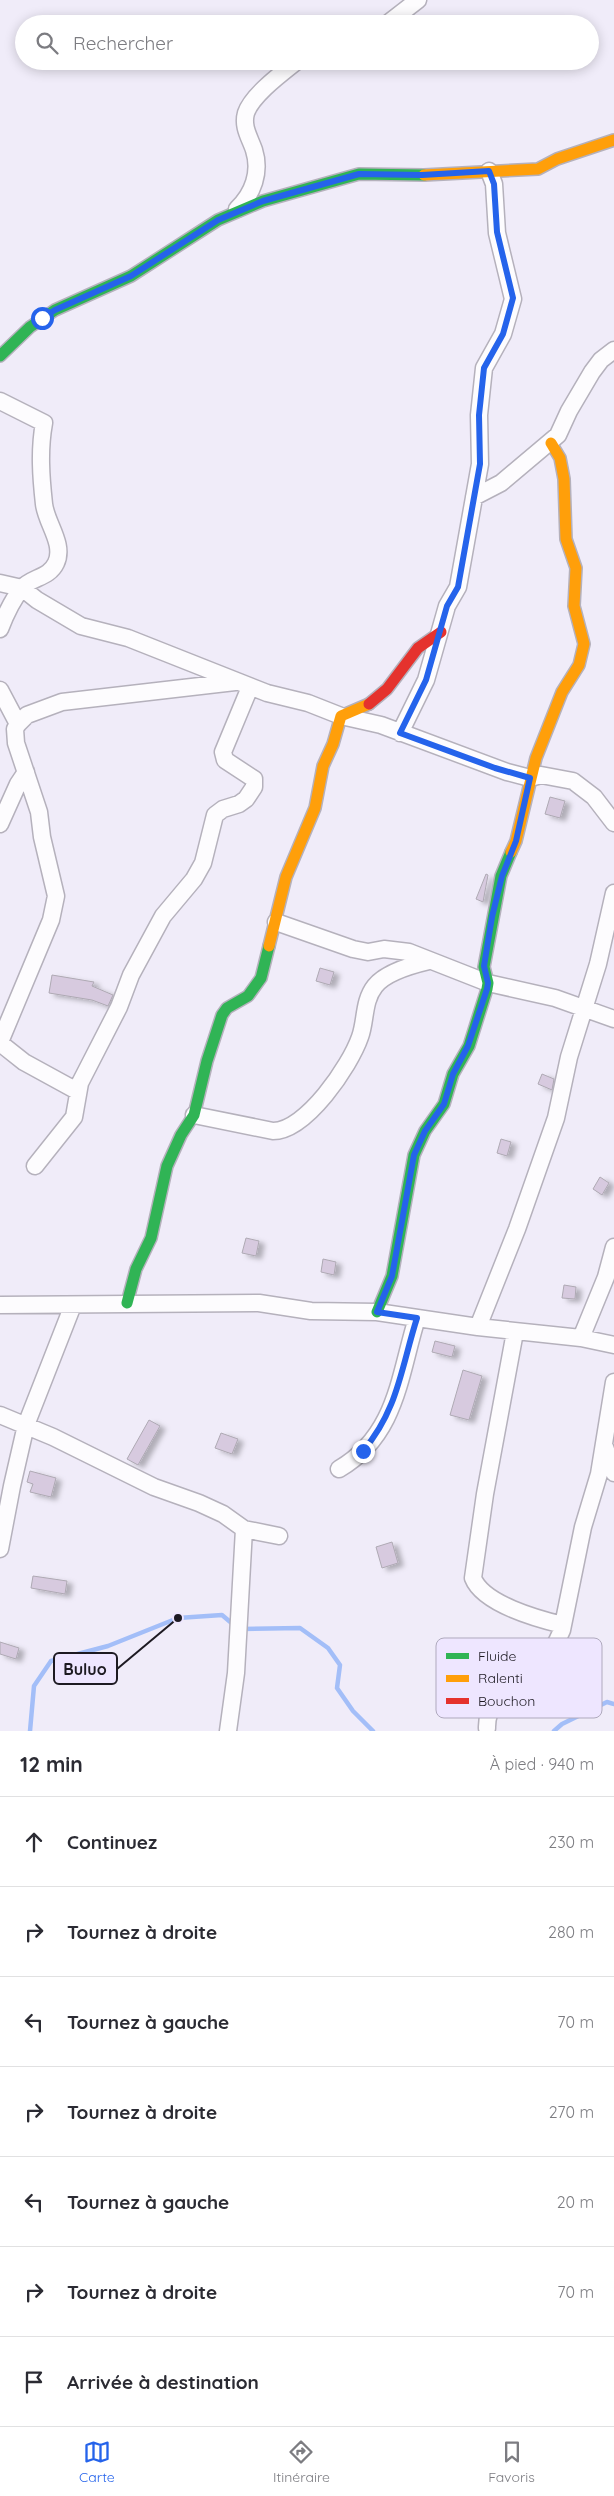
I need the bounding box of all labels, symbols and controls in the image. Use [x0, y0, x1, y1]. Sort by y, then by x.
search box [15, 15, 599, 70]
icon: search [33, 29, 61, 57]
text: Rechercher [73, 31, 173, 55]
route start [31, 307, 54, 330]
route end [352, 1440, 375, 1463]
legend [436, 1638, 602, 1718]
text: Fluide [478, 1647, 517, 1665]
callout: Buluo [54, 1653, 117, 1684]
text: Buluo [63, 1659, 107, 1679]
text: Ralenti [478, 1669, 523, 1687]
text: Bouchon [478, 1692, 535, 1710]
text: 12 min [20, 1751, 83, 1777]
text: À pied · 940 m [490, 1754, 594, 1774]
icon: ahead [20, 1828, 48, 1856]
text: Continuez [67, 1830, 157, 1854]
text: 230 m [548, 1832, 594, 1852]
icon: right [20, 1918, 48, 1946]
text: Tournez à droite [67, 1920, 217, 1944]
text: 280 m [548, 1922, 594, 1942]
icon: left [20, 2008, 48, 2036]
text: Tournez à gauche [67, 2010, 229, 2034]
text: 70 m [557, 2012, 594, 2032]
icon: right [20, 2098, 48, 2126]
text: Tournez à droite [67, 2100, 217, 2124]
text: 270 m [549, 2102, 594, 2122]
icon: left [20, 2188, 48, 2216]
text: Tournez à gauche [67, 2190, 229, 2214]
text: 20 m [557, 2192, 594, 2212]
icon: right [20, 2278, 48, 2306]
text: Tournez à droite [67, 2280, 217, 2304]
text: 70 m [557, 2282, 594, 2302]
icon: arrive [20, 2368, 48, 2396]
text: Arrivée à destination [67, 2370, 259, 2394]
tab: Carte [79, 2438, 115, 2486]
tab: Itinéraire [273, 2438, 330, 2486]
tab: Favoris [488, 2438, 535, 2486]

